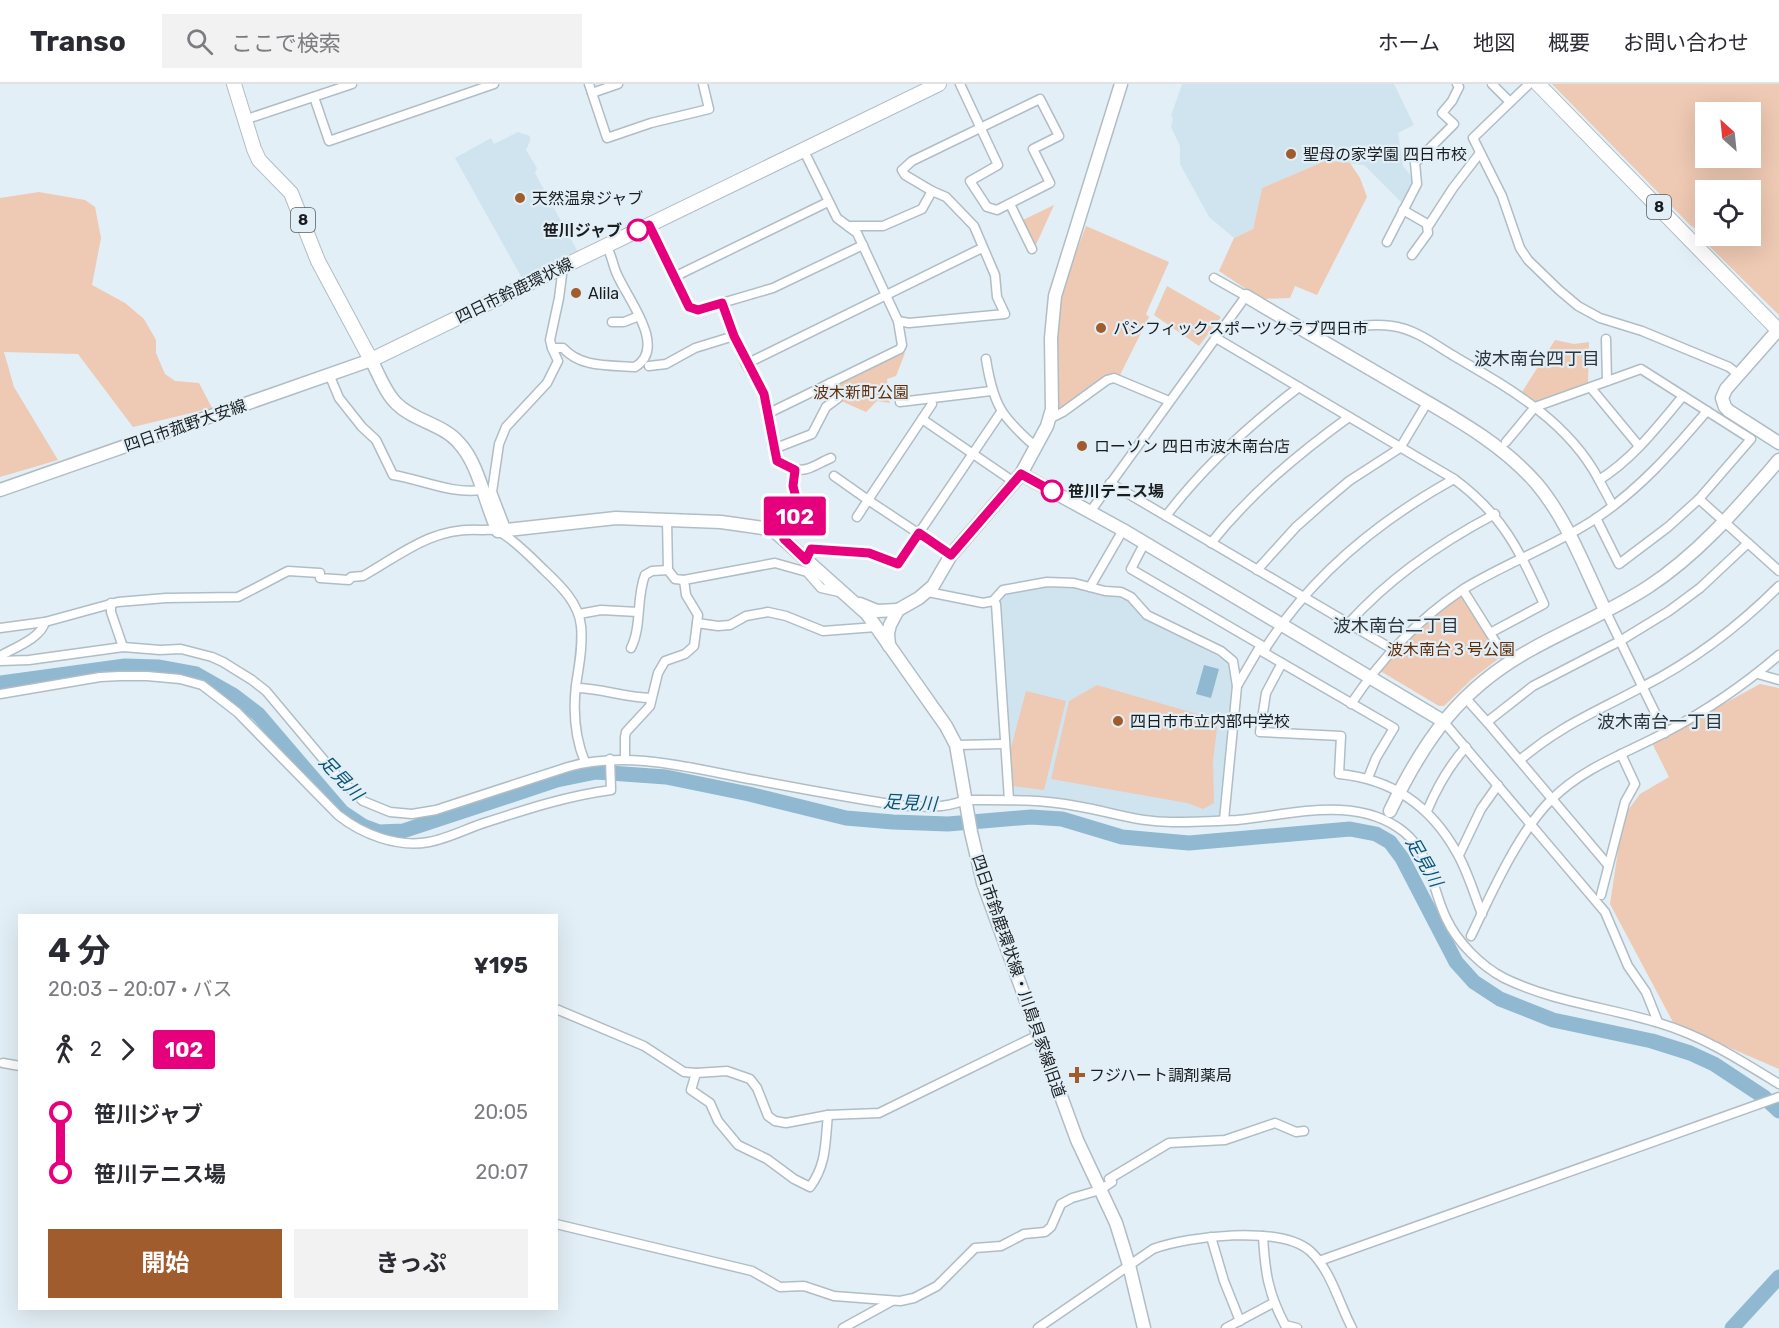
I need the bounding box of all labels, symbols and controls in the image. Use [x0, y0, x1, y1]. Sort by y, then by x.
search box [162, 14, 582, 68]
text: Transo [30, 25, 126, 58]
icon: search [183, 25, 216, 58]
text: ここで検索 [231, 30, 341, 57]
text: ホーム [1378, 30, 1440, 55]
text: 地図 [1473, 30, 1515, 55]
text: 概要 [1548, 30, 1590, 55]
text: お問い合わせ [1623, 30, 1749, 55]
north arrow [1695, 102, 1761, 168]
map controls [1695, 102, 1761, 246]
place label: 聖母の家学園 四日市校 [1303, 145, 1467, 164]
marker: 聖母の家学園 四日市校 [1284, 147, 1298, 161]
button: locate [1695, 180, 1761, 246]
place label: 天然温泉ジャブ [532, 189, 643, 208]
marker: 天然温泉ジャブ [513, 191, 527, 205]
road number: 8 [1647, 195, 1671, 219]
road number: 8 [291, 208, 315, 232]
marker: 笹川ジャブ [627, 219, 649, 241]
place label: 笹川ジャブ [543, 221, 622, 240]
street label: 四日市鈴鹿環状線 [453, 254, 576, 327]
place label: Alila [588, 284, 619, 303]
marker: Alila [569, 286, 583, 300]
place label: パシフィックスポーツクラブ四日市 [1113, 319, 1368, 338]
marker: パシフィックスポーツクラブ四日市 [1094, 321, 1108, 335]
district label: 波木南台四丁目 [1474, 348, 1600, 370]
park label: 波木新町公園 [813, 383, 909, 402]
street label: 四日市菰野大安線 [122, 396, 249, 455]
place label: ローソン 四日市波木南台店 [1094, 437, 1290, 456]
marker: ローソン 四日市波木南台店 [1075, 439, 1089, 453]
marker: 笹川テニス場 [1041, 480, 1063, 502]
place label: 笹川テニス場 [1068, 482, 1164, 501]
line badge: 102 [760, 496, 830, 536]
text: 102 [776, 504, 814, 529]
district label: 波木南台二丁目 [1333, 615, 1459, 637]
park label: 波木南台３号公園 [1387, 640, 1515, 659]
district label: 波木南台一丁目 [1597, 711, 1723, 733]
place label: 四日市市立内部中学校 [1130, 712, 1290, 731]
marker: 四日市市立内部中学校 [1111, 714, 1125, 728]
water label: 足見川 [314, 751, 369, 807]
water label: 足見川 [882, 791, 940, 816]
water label: 足見川 [1401, 833, 1448, 893]
street label: 四日市鈴鹿環状線・川島貝家線旧道 [968, 852, 1069, 1100]
text: 4 分 [48, 931, 111, 970]
text: ¥195 [474, 952, 528, 979]
text: 20:03 – 20:07 · バス [48, 977, 232, 1001]
icon: walk [48, 1033, 81, 1066]
icon: forward [111, 1033, 144, 1066]
text: 2 [90, 1037, 102, 1061]
text: 102 [165, 1037, 203, 1062]
place label: フジハート調剤薬局 [1089, 1066, 1232, 1085]
marker: フジハート調剤薬局 [1070, 1068, 1084, 1082]
text: 20:05 [474, 1100, 528, 1124]
text: 笹川ジャブ [94, 1101, 203, 1128]
text: 20:07 [475, 1160, 528, 1184]
text: 笹川テニス場 [94, 1161, 226, 1188]
button: 開始 [48, 1229, 282, 1298]
button: きっぷ [294, 1229, 528, 1298]

